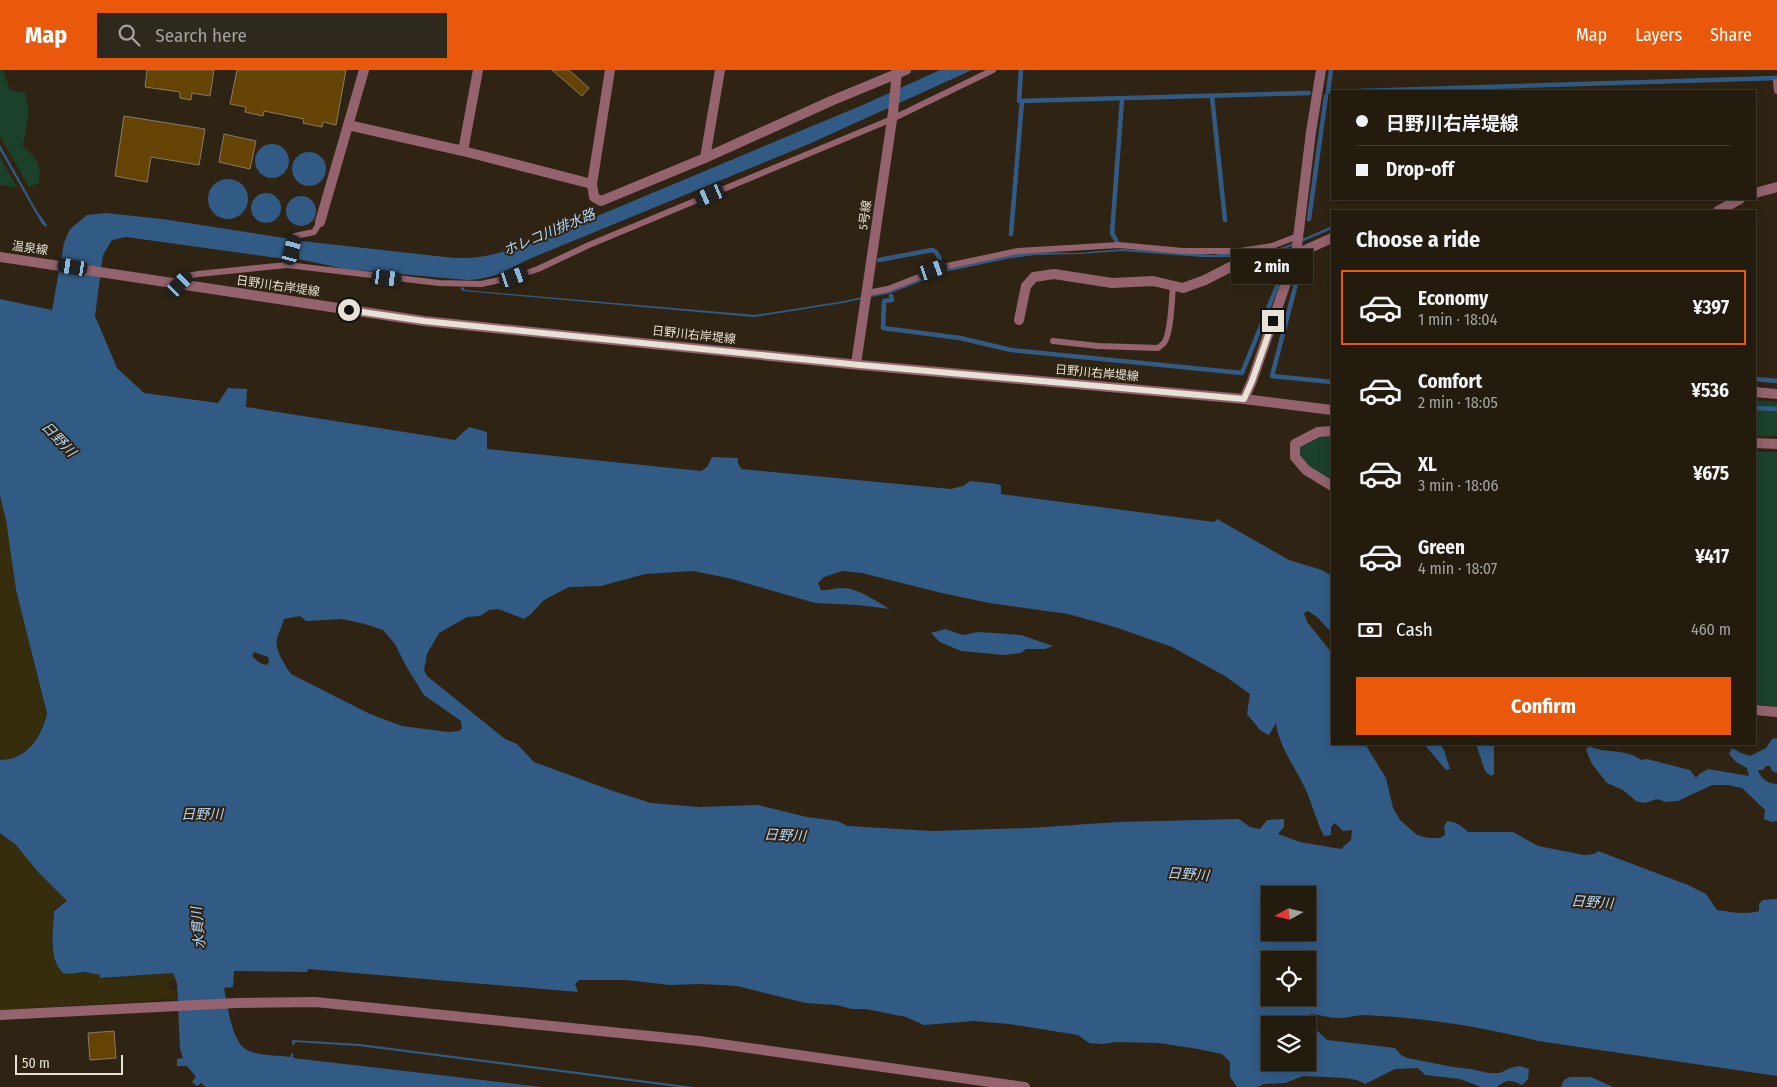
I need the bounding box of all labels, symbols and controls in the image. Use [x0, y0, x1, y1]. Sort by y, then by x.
search box [97, 13, 447, 58]
text: Map [25, 21, 67, 49]
icon: search [115, 21, 143, 49]
text: Search here [155, 24, 247, 47]
text: Map [1576, 24, 1607, 46]
text: Layers [1635, 24, 1682, 46]
text: Share [1710, 24, 1752, 46]
text: 日野川右岸堤線 [1386, 112, 1519, 135]
text: Drop-off [1386, 158, 1454, 181]
car [693, 182, 726, 208]
street label: 5号線 [856, 199, 874, 231]
water label: ホレコ川排水路 [501, 205, 599, 259]
text: Choose a ride [1356, 226, 1480, 253]
car [280, 234, 303, 266]
street label: 温泉線 [11, 239, 49, 257]
callout: 2 min [1232, 248, 1314, 284]
car [57, 257, 88, 277]
text: 2 min [1254, 257, 1290, 276]
car [916, 258, 949, 282]
car [497, 265, 530, 289]
car [164, 268, 195, 300]
car [371, 269, 402, 287]
street label: 日野川右岸堤線 [235, 273, 321, 299]
icon: car [1358, 285, 1403, 330]
text: Economy [1418, 287, 1488, 310]
text: ¥397 [1693, 296, 1729, 319]
route start [338, 299, 360, 321]
route end [1262, 310, 1284, 332]
text: 1 min · 18:04 [1418, 310, 1497, 329]
street label: 日野川右岸堤線 [651, 324, 737, 346]
street label: 日野川右岸堤線 [1055, 362, 1139, 384]
icon: car [1358, 368, 1403, 413]
text: Comfort [1418, 370, 1482, 393]
text: ¥536 [1691, 379, 1729, 402]
text: 2 min · 18:05 [1418, 393, 1498, 412]
water label: 日野川 [38, 418, 81, 462]
icon: car [1358, 451, 1403, 496]
text: XL [1418, 453, 1437, 476]
text: ¥675 [1693, 462, 1729, 485]
text: 3 min · 18:06 [1418, 476, 1499, 495]
icon: car [1358, 534, 1403, 579]
text: Green [1418, 536, 1465, 559]
text: ¥417 [1695, 545, 1729, 568]
text: 4 min · 18:07 [1418, 559, 1497, 578]
icon: cash [1356, 616, 1384, 644]
text: Cash [1396, 618, 1433, 641]
text: 460 m [1691, 620, 1731, 639]
button: Confirm [1356, 677, 1731, 735]
water label: 日野川 [181, 806, 225, 823]
water label: 日野川 [764, 826, 808, 845]
water label: 日野川 [1166, 865, 1212, 885]
north arrow [1261, 886, 1316, 941]
map controls [1261, 886, 1316, 1071]
water label: 日野川 [1570, 893, 1616, 913]
water label: 水貫川 [188, 904, 209, 950]
button: locate [1261, 951, 1316, 1006]
button: layers [1261, 1016, 1316, 1071]
scale bar [15, 1052, 122, 1075]
text: 50 m [22, 1055, 50, 1072]

